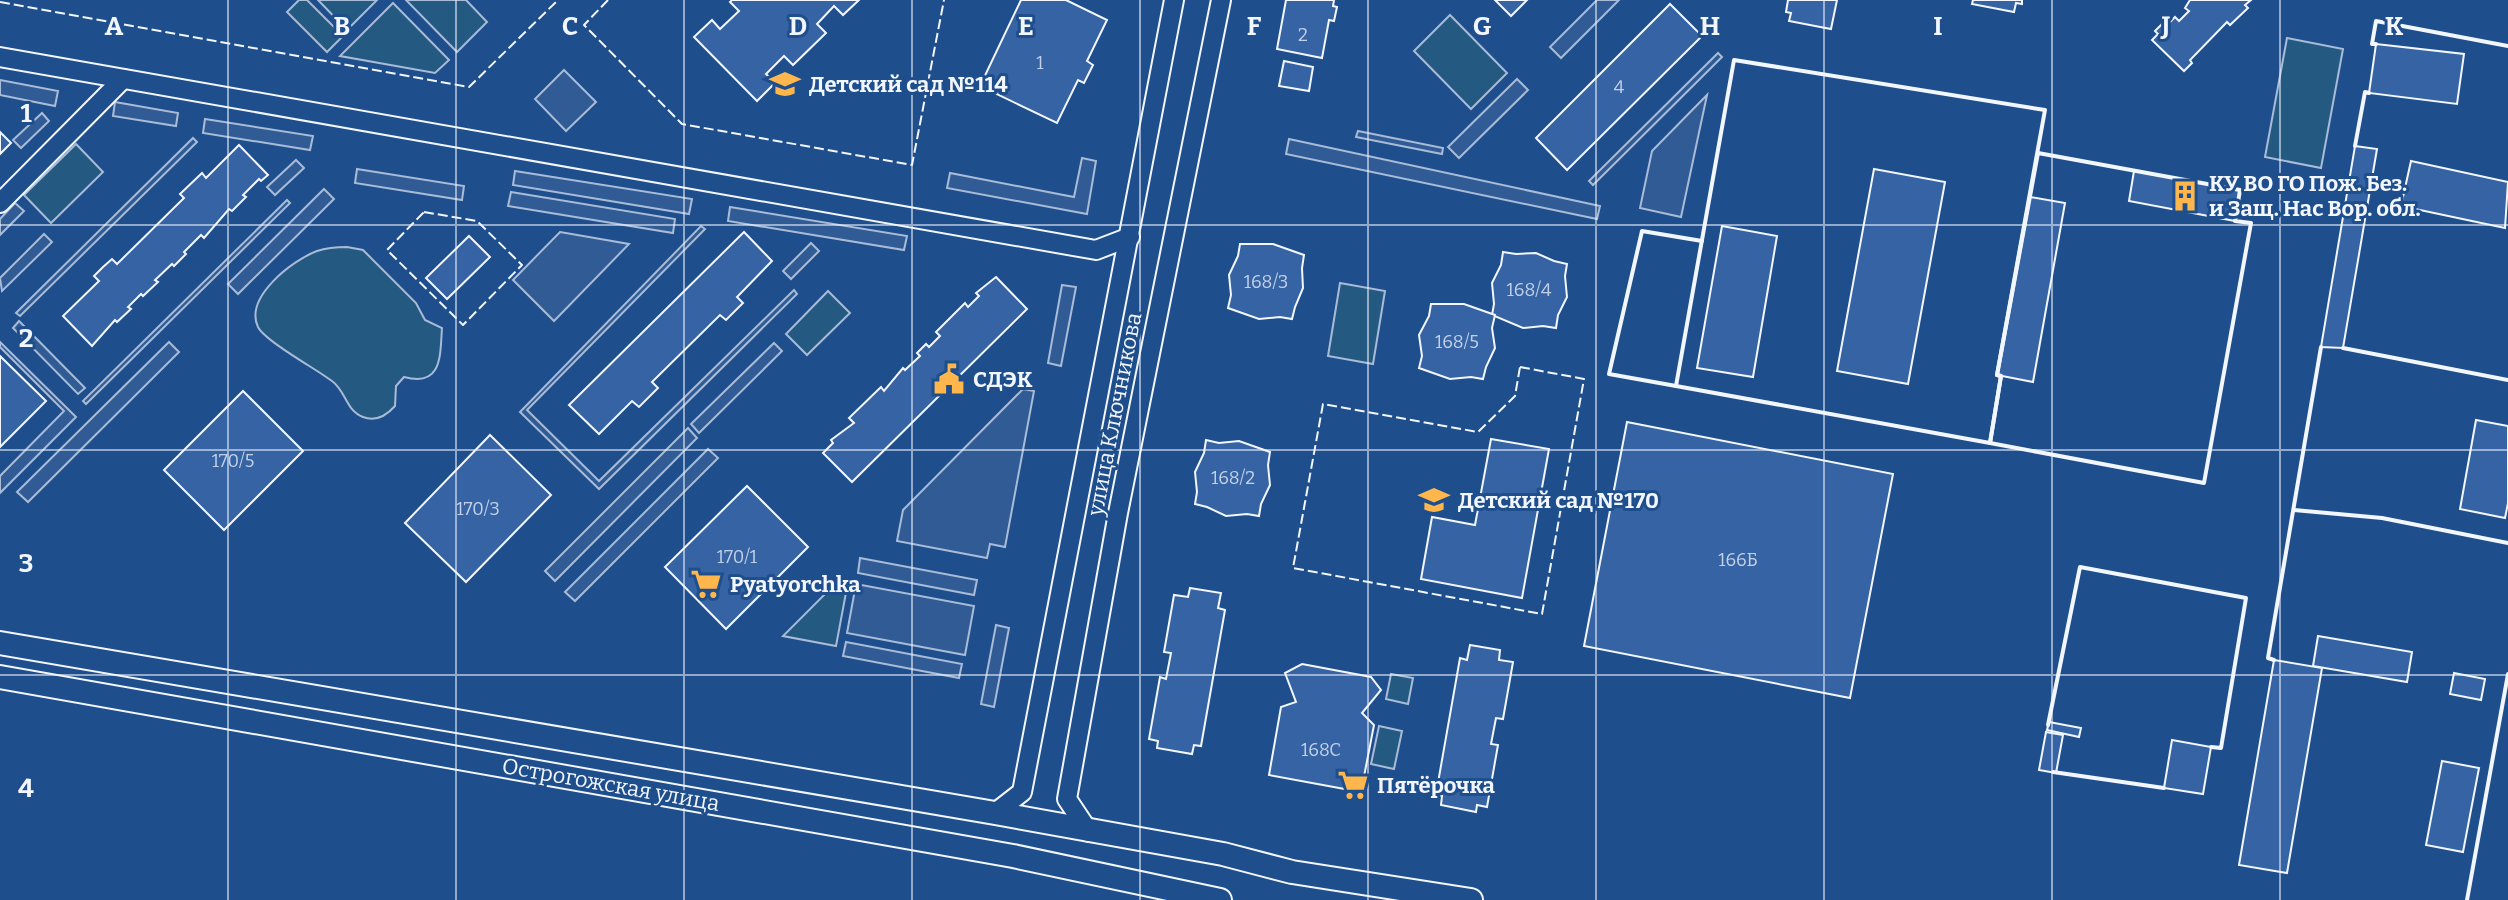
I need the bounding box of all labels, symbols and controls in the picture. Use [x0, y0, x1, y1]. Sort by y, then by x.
text: A [105, 11, 124, 42]
text: B [334, 11, 350, 42]
text: C [562, 11, 578, 42]
text: D [789, 11, 807, 42]
text: E [1018, 11, 1034, 42]
text: F [1247, 11, 1262, 42]
text: G [1473, 11, 1492, 42]
text: H [1700, 11, 1720, 42]
text: I [1933, 11, 1943, 42]
text: J [2160, 11, 2171, 42]
text: K [2385, 11, 2404, 42]
house number: 2 [1298, 24, 1308, 46]
house number: 1 [1036, 52, 1044, 74]
school or university icon: Детский сад №114 [768, 67, 802, 101]
place label: Детский сад №114 [809, 71, 1008, 98]
house number: 4 [1614, 76, 1625, 98]
text: 1 [20, 98, 32, 129]
place label: КУ ВО ГО Пож. Без. и Защ. Нас Вор. обл. [2209, 170, 2421, 222]
building icon: КУ ВО ГО Пож. Без. и Защ. Нас Вор. обл. [2168, 179, 2202, 213]
house number: 168/3 [1244, 271, 1288, 293]
house number: 168/4 [1507, 279, 1552, 301]
street label: улица Ключникова [1081, 310, 1147, 519]
text: 2 [19, 323, 33, 354]
house number: 168/5 [1435, 331, 1479, 353]
public building icon: СДЭК [932, 362, 966, 396]
place label: СДЭК [973, 366, 1033, 393]
house number: 170/5 [212, 450, 254, 472]
house number: 168/2 [1211, 467, 1255, 489]
school or university icon: Детский сад №170 [1417, 483, 1451, 517]
place label: Детский сад №170 [1458, 487, 1659, 514]
house number: 170/3 [456, 498, 500, 520]
house number: 170/1 [717, 546, 758, 568]
text: 3 [19, 548, 33, 579]
house number: 166Б [1718, 549, 1758, 571]
supermarket icon: Pyatyorchka [689, 567, 723, 601]
place label: Pyatyorchka [730, 571, 861, 598]
house number: 168С [1301, 739, 1341, 761]
street label: Острогожская улица [500, 752, 722, 817]
supermarket icon: Пятёрочка [1336, 768, 1370, 802]
place label: Пятёрочка [1377, 772, 1495, 799]
text: 4 [18, 773, 34, 804]

